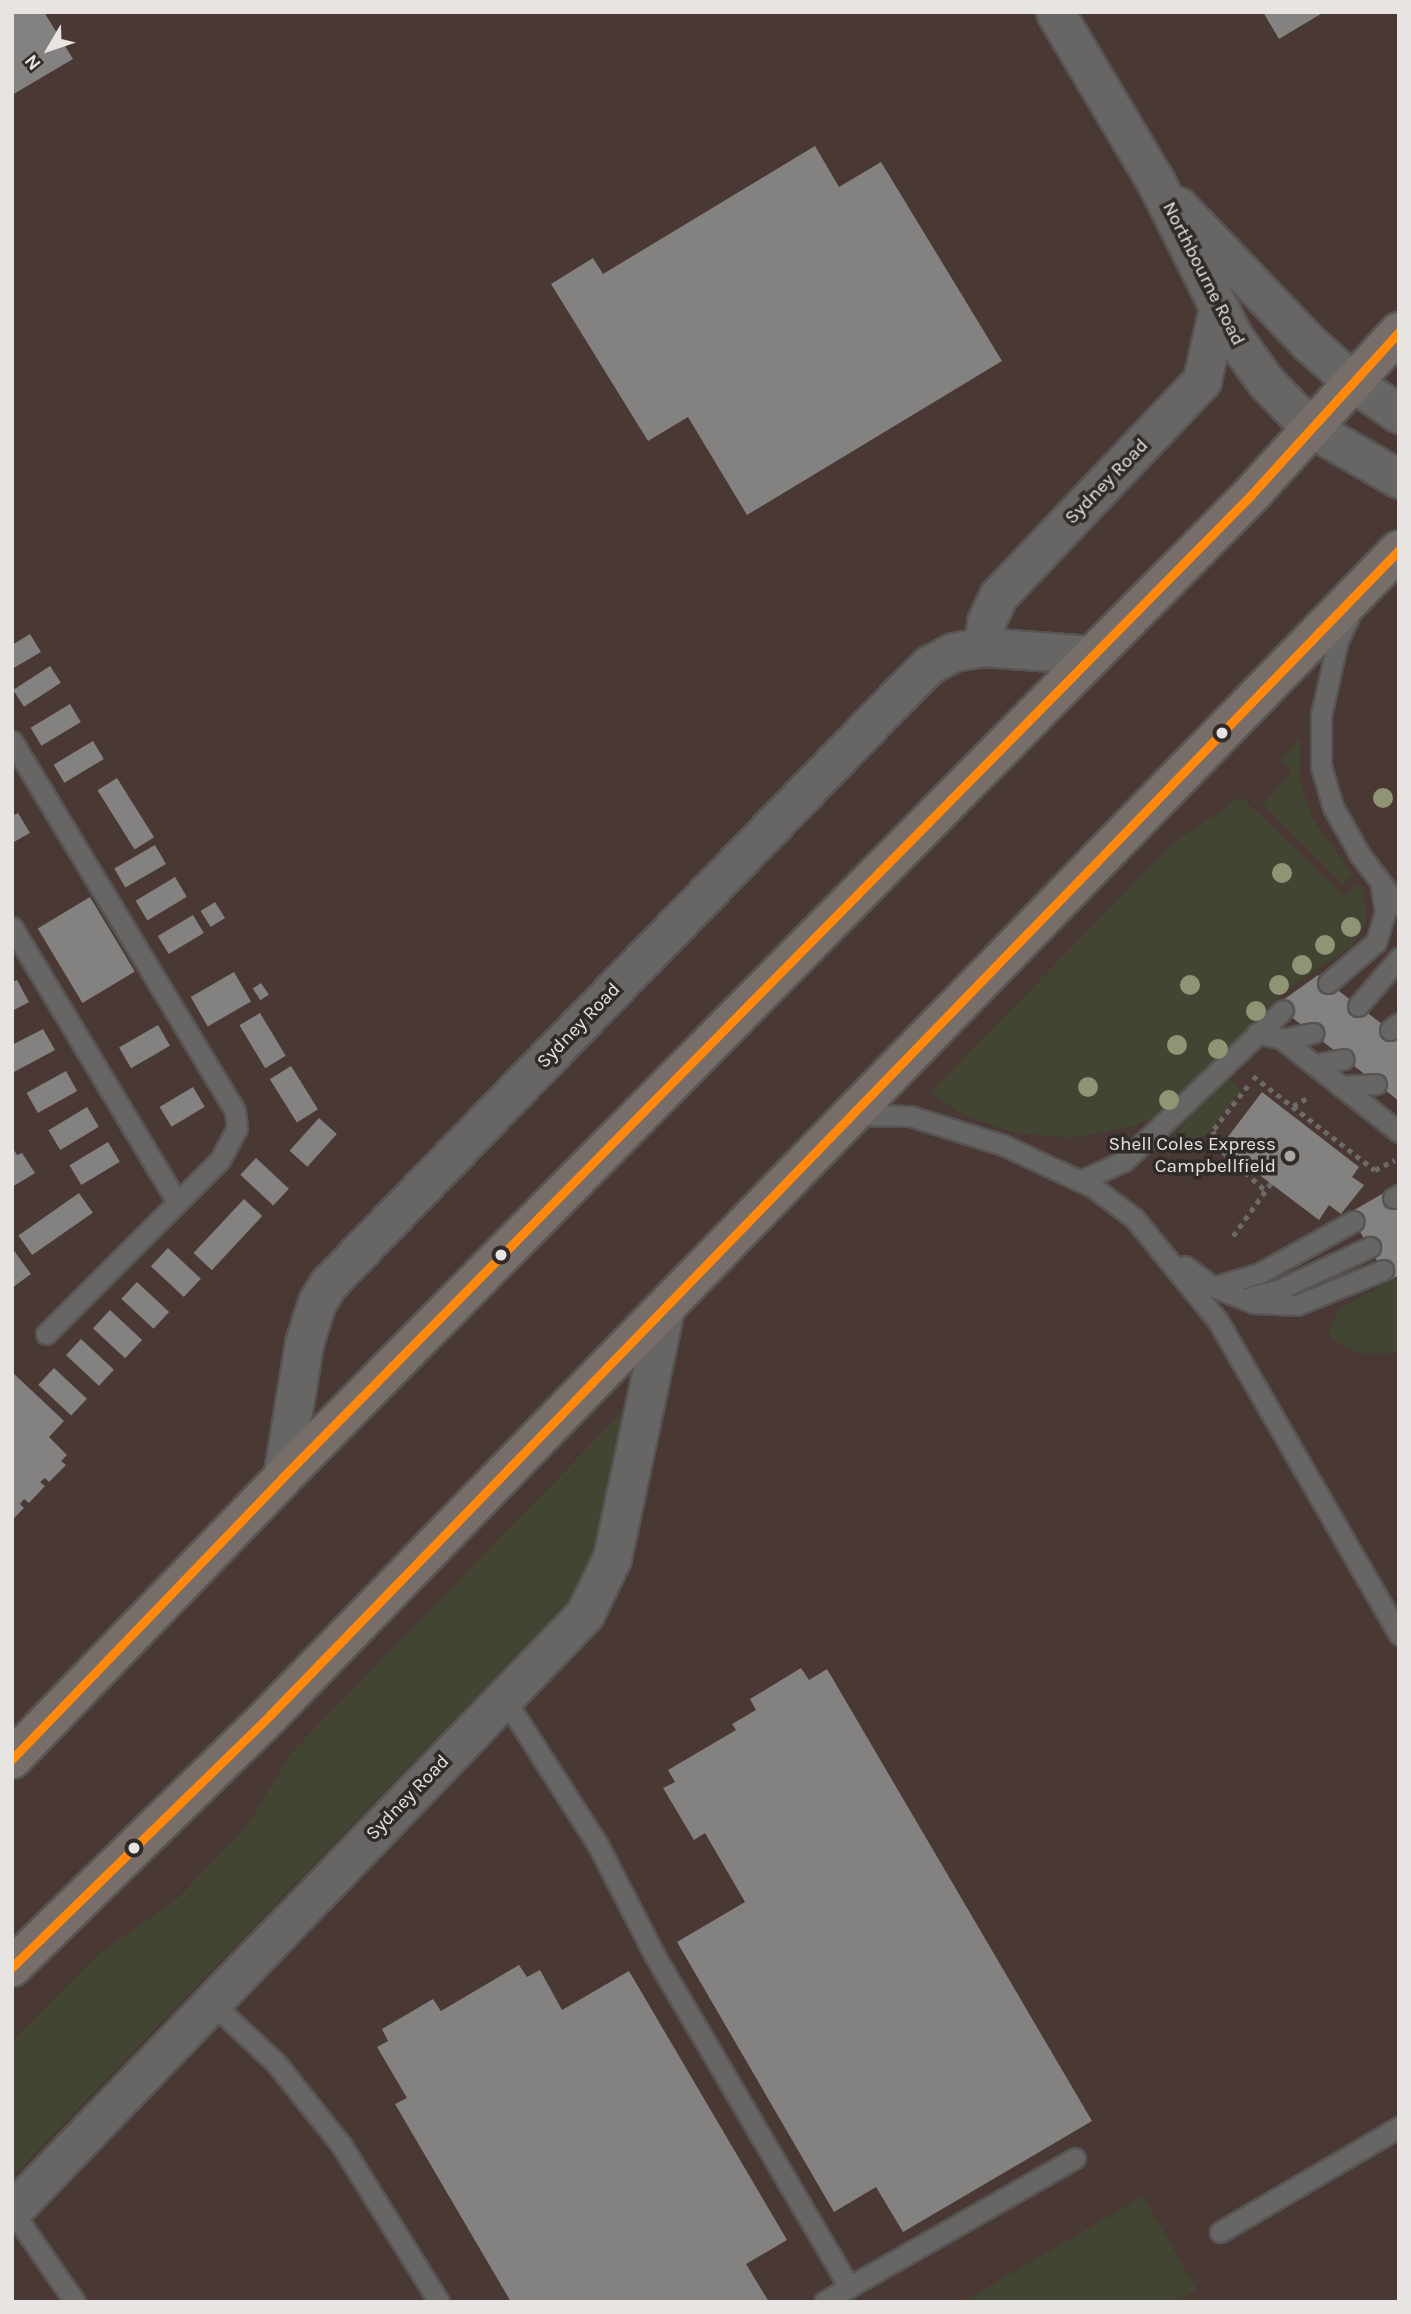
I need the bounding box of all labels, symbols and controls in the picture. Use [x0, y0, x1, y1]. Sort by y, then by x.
north arrow [14, 14, 84, 84]
text: N [20, 50, 46, 74]
street label: Northbourne Road [1157, 198, 1249, 350]
street label: Sydney Road [1061, 435, 1153, 529]
unlabelled marker [1215, 726, 1229, 740]
street label: Sydney Road [533, 979, 625, 1073]
place label: Shell Coles Express Campbellfield [1108, 1134, 1276, 1178]
marker: Shell Coles Express Campbellfield [1282, 1148, 1298, 1164]
unlabelled marker [494, 1248, 508, 1262]
street label: Sydney Road [362, 1751, 454, 1845]
unlabelled marker [127, 1841, 141, 1855]

